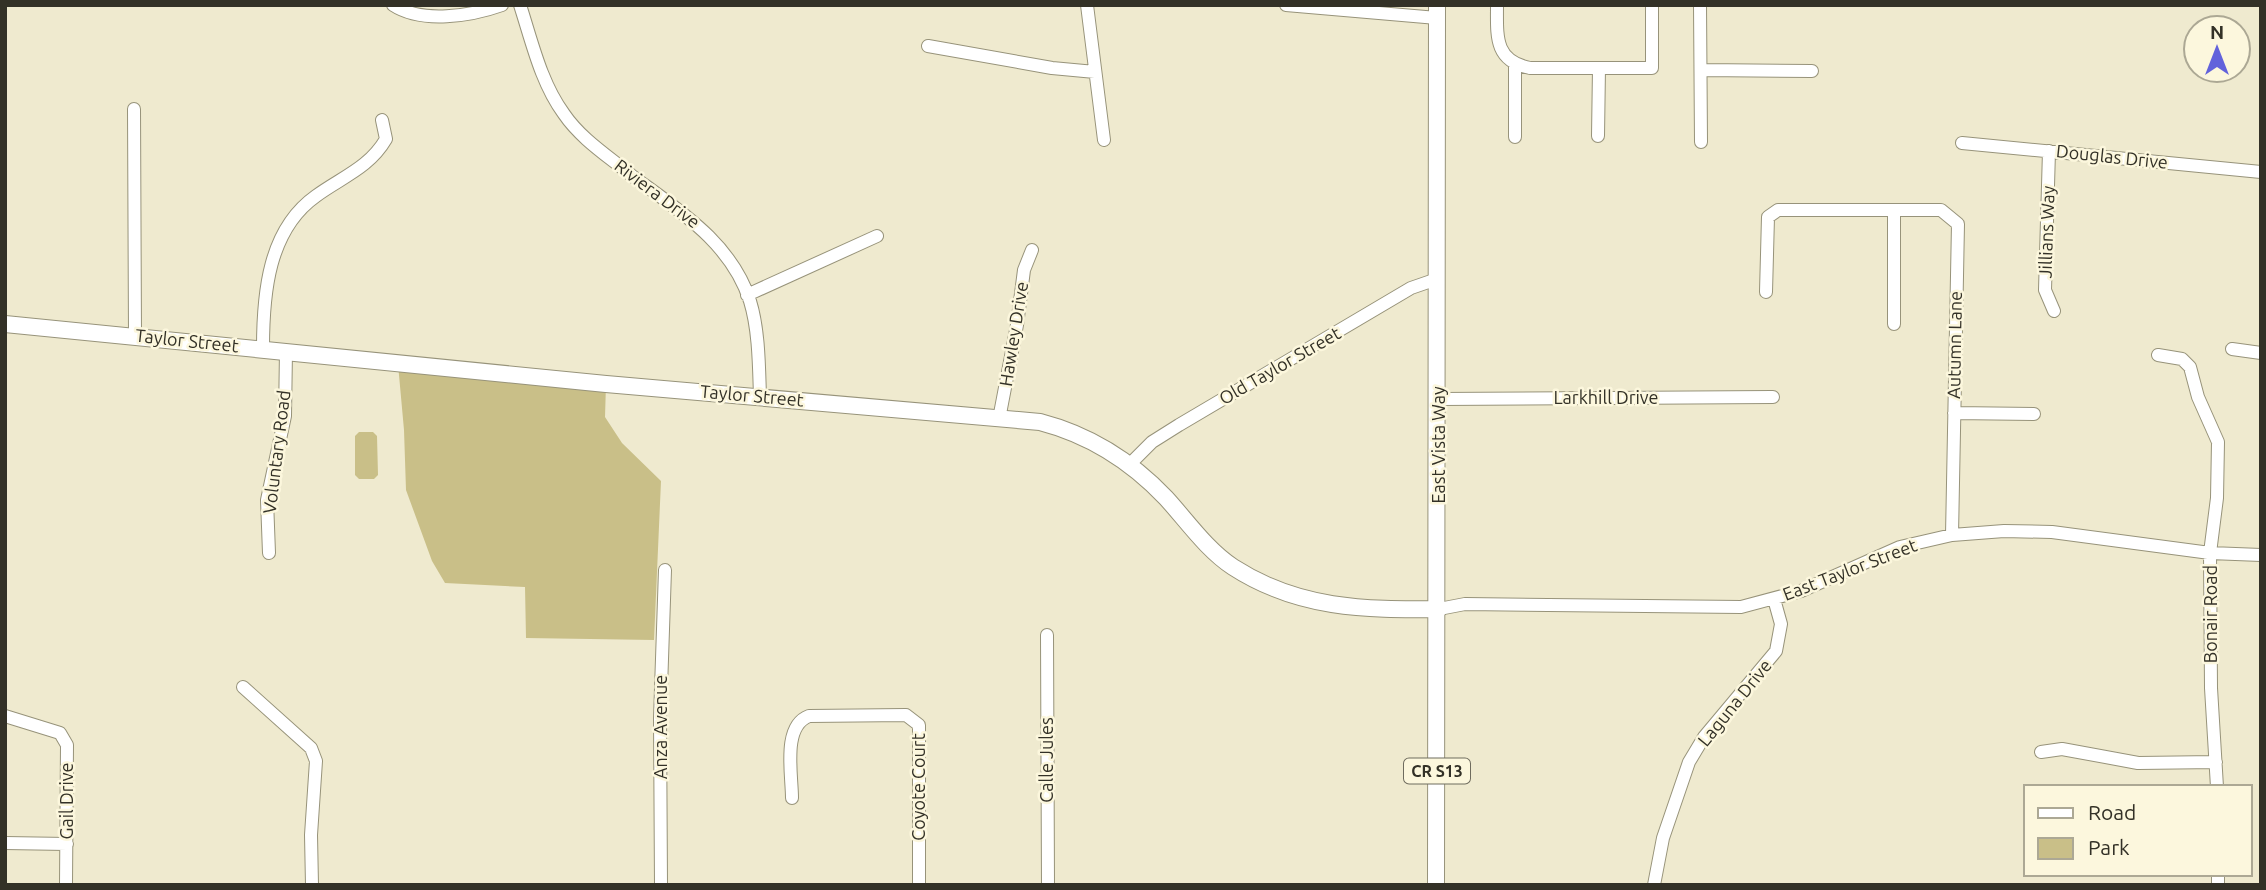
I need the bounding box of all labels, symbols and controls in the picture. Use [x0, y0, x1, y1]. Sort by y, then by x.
north arrow [2182, 14, 2252, 84]
text: N [2210, 21, 2224, 43]
street label: Douglas Drive [2055, 140, 2169, 172]
street label: Riviera Drive [611, 155, 704, 232]
street label: Jillians Way [2034, 185, 2058, 279]
street label: Hawley Drive [995, 280, 1031, 388]
street label: Autumn Lane [1943, 291, 1965, 399]
street label: Old Taylor Street [1215, 322, 1344, 408]
street label: Taylor Street [135, 325, 240, 355]
street label: Taylor Street [700, 381, 805, 409]
street label: East Vista Way [1428, 386, 1448, 504]
street label: Larkhill Drive [1553, 387, 1659, 407]
street label: Voluntary Road [259, 389, 294, 515]
street label: East Taylor Street [1780, 534, 1920, 604]
street label: Bonair Road [2200, 565, 2220, 663]
street label: Laguna Drive [1693, 655, 1775, 750]
street label: Anza Avenue [650, 675, 670, 779]
street label: Calle Jules [1036, 717, 1056, 803]
street label: Coyote Court [908, 733, 928, 841]
road number: CR S13 [1404, 758, 1470, 784]
street label: Gail Drive [56, 763, 76, 839]
legend [2024, 785, 2252, 876]
text: Road [2088, 800, 2136, 824]
text: Park [2088, 835, 2130, 859]

